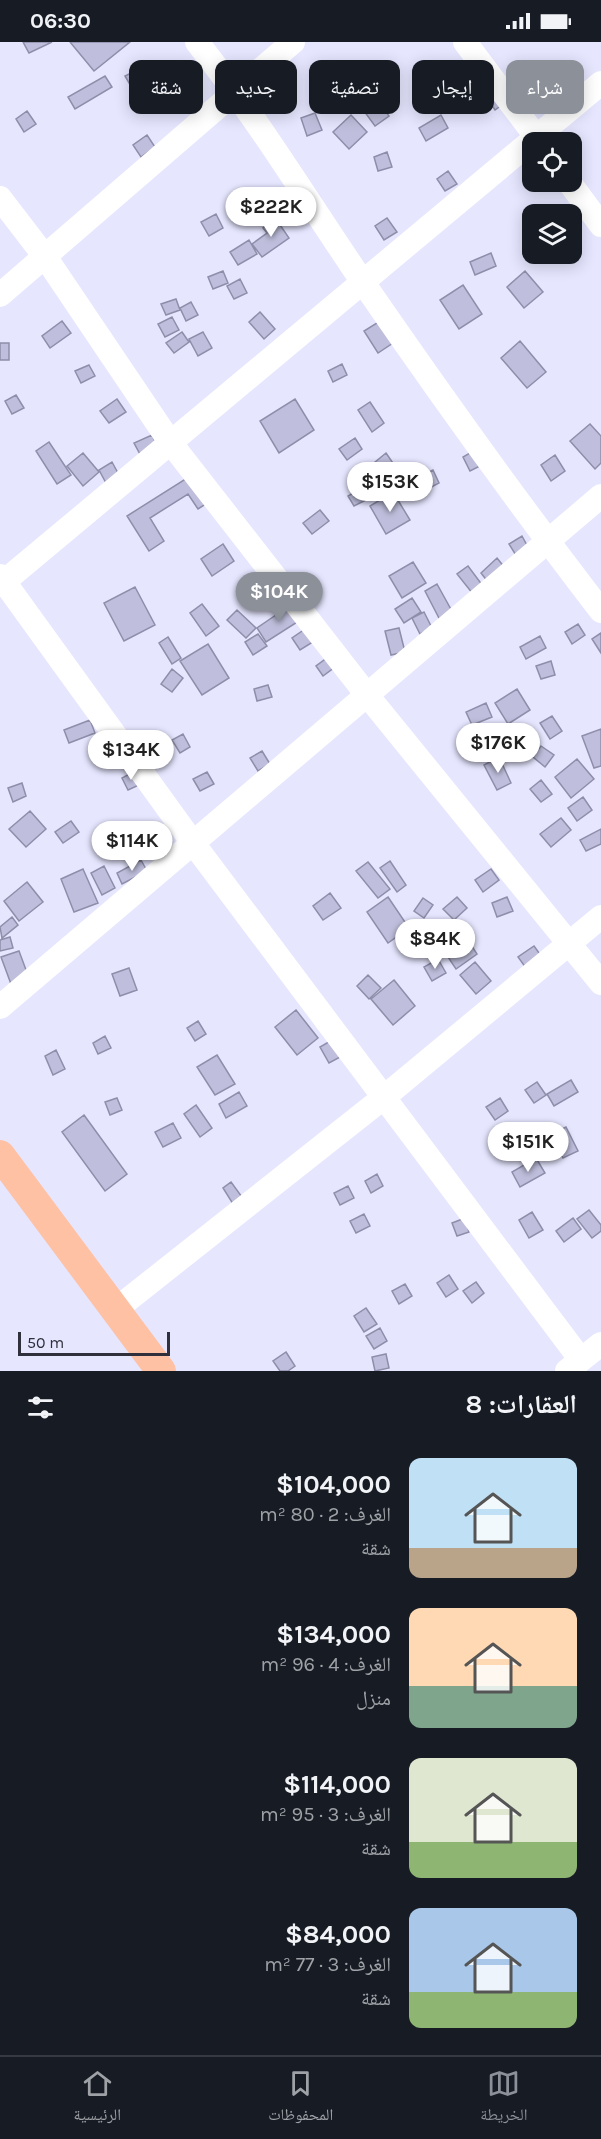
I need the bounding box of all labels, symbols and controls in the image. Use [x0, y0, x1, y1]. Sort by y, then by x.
text: 06:30 [30, 8, 91, 34]
chip: شقة [129, 60, 203, 114]
chip: جديد [215, 60, 297, 114]
chip: تصفية [309, 60, 400, 114]
chip: إيجار [412, 60, 494, 114]
chip: شراء [506, 60, 584, 114]
map controls [522, 132, 582, 264]
button: locate [522, 132, 582, 192]
pin: $222K [229, 187, 313, 238]
text: $222K [239, 195, 303, 218]
button: layers [522, 204, 582, 264]
pin: $153K [348, 462, 432, 513]
text: $153K [361, 470, 419, 493]
pin: $104K [237, 572, 321, 623]
text: $104K [250, 580, 308, 603]
pin: $176K [456, 723, 540, 774]
pin: $134K [89, 730, 173, 781]
text: $176K [470, 731, 526, 754]
text: $134K [102, 738, 160, 761]
pin: $114K [90, 821, 174, 872]
text: $114K [105, 829, 159, 852]
pin: $84K [399, 919, 471, 970]
text: $84K [409, 927, 461, 950]
pin: $151K [486, 1122, 570, 1173]
text: $151K [502, 1130, 554, 1153]
scale bar [18, 1329, 170, 1356]
text: 50 m [27, 1333, 64, 1352]
text: العقارات: 8 [466, 1389, 577, 1420]
icon: filters [24, 1391, 57, 1424]
text: $104,000 [276, 1469, 391, 1500]
icon: home [457, 1482, 529, 1554]
text: الغرف: 2 · 80 m² [259, 1503, 391, 1526]
text: شقة [361, 1537, 391, 1560]
text: $134,000 [276, 1619, 391, 1650]
icon: home [457, 1632, 529, 1704]
text: الغرف: 4 · 96 m² [261, 1653, 391, 1676]
text: منزل [356, 1687, 391, 1710]
text: $114,000 [283, 1769, 391, 1800]
icon: home [457, 1782, 529, 1854]
text: الغرف: 3 · 95 m² [260, 1803, 391, 1826]
text: شقة [361, 1837, 391, 1860]
text: $84,000 [285, 1919, 391, 1950]
icon: home [457, 1932, 529, 2004]
text: الغرف: 3 · 77 m² [264, 1953, 391, 1976]
text: شقة [361, 1987, 391, 2010]
tab: الرئيسية [74, 2067, 121, 2130]
tab: المحفوظات [268, 2067, 333, 2130]
tab: الخريطة [480, 2067, 527, 2130]

